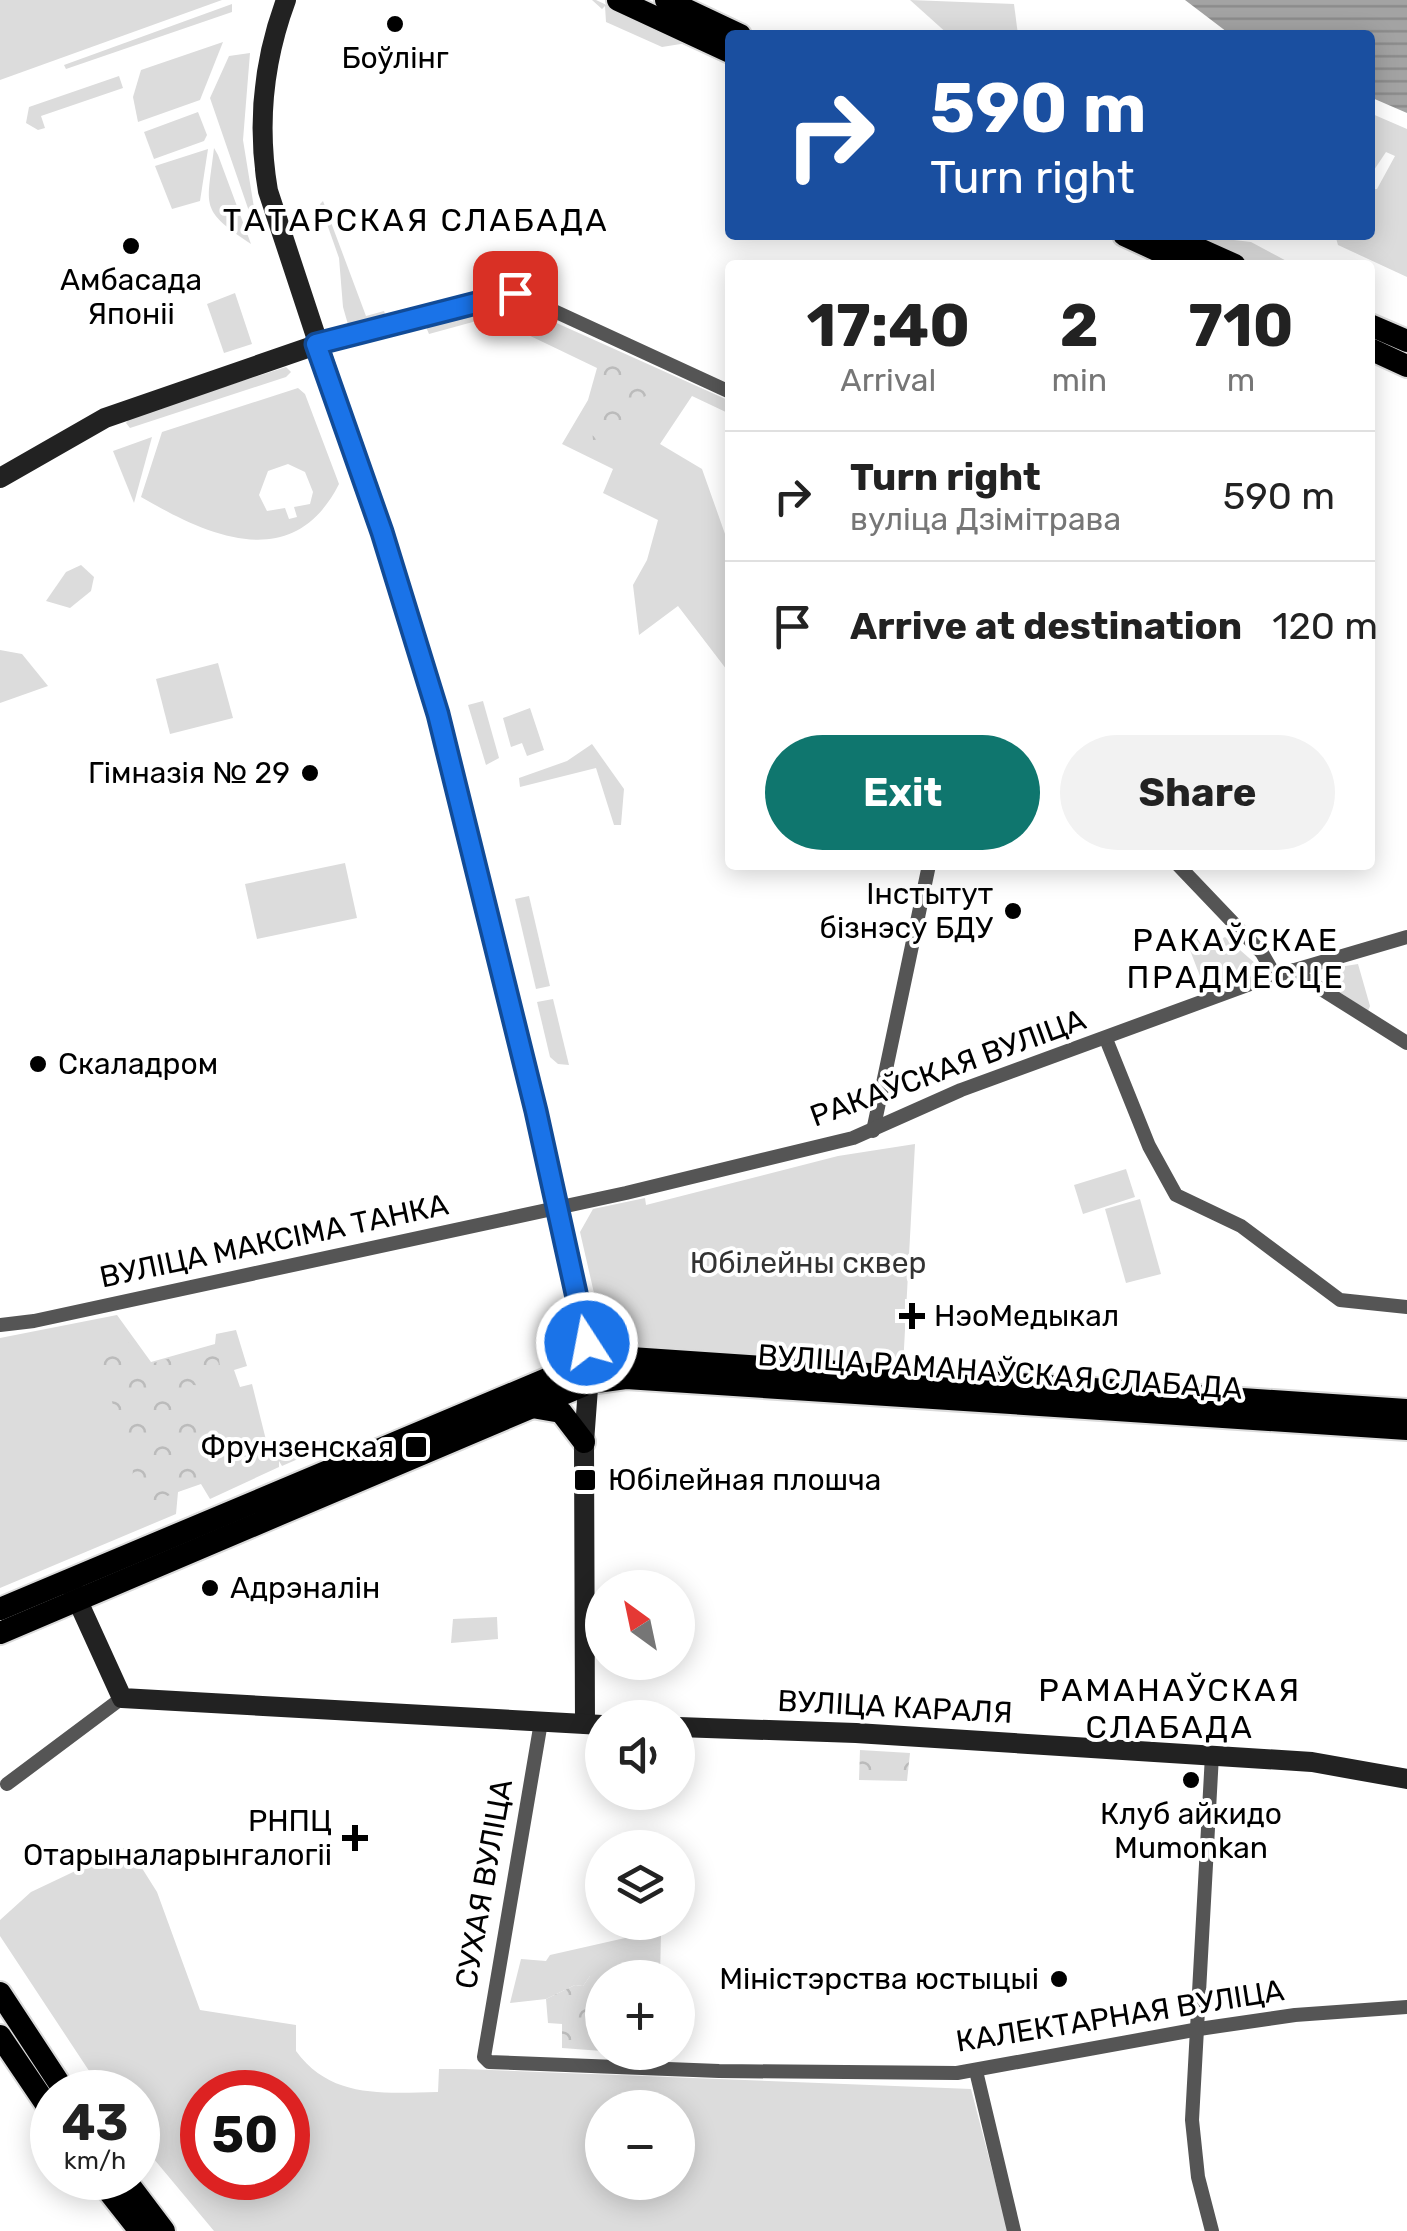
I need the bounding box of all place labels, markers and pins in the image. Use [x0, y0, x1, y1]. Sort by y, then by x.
marker: Боўлінг [384, 13, 406, 35]
place label: Боўлінг [341, 40, 449, 76]
marker: Амбасада Японіі [120, 235, 142, 257]
pin [473, 251, 558, 336]
place label: Амбасада Японіі [60, 262, 202, 332]
place label: Гімназія № 29 [88, 755, 290, 791]
marker: Гімназія № 29 [299, 762, 321, 784]
place label: Інстытут бізнэсу БДУ [820, 876, 993, 946]
marker: Інстытут бізнэсу БДУ [1002, 900, 1024, 922]
place label: Скаладром [58, 1046, 218, 1082]
marker: Скаладром [27, 1053, 49, 1075]
place label: НэоМедыкал [934, 1298, 1119, 1334]
marker: НэоМедыкал [899, 1303, 925, 1329]
place label: Фрунзенская [200, 1429, 394, 1465]
marker: Фрунзенская [403, 1434, 429, 1460]
place label: Юбілейная плошча [608, 1462, 881, 1498]
marker: Юбілейная плошча [572, 1467, 598, 1493]
place label: Адрэналін [230, 1570, 380, 1606]
marker: Адрэналін [199, 1577, 221, 1599]
marker: Клуб айкидо Mumonkan [1180, 1769, 1202, 1791]
place label: Клуб айкидо Mumonkan [1100, 1796, 1282, 1866]
place label: РНПЦ Отарыналарынгалогіі [23, 1803, 332, 1873]
marker: РНПЦ Отарыналарынгалогіі [342, 1825, 368, 1851]
place label: Міністэрства юстыцыі [719, 1961, 1039, 1997]
marker: Міністэрства юстыцыі [1048, 1968, 1070, 1990]

